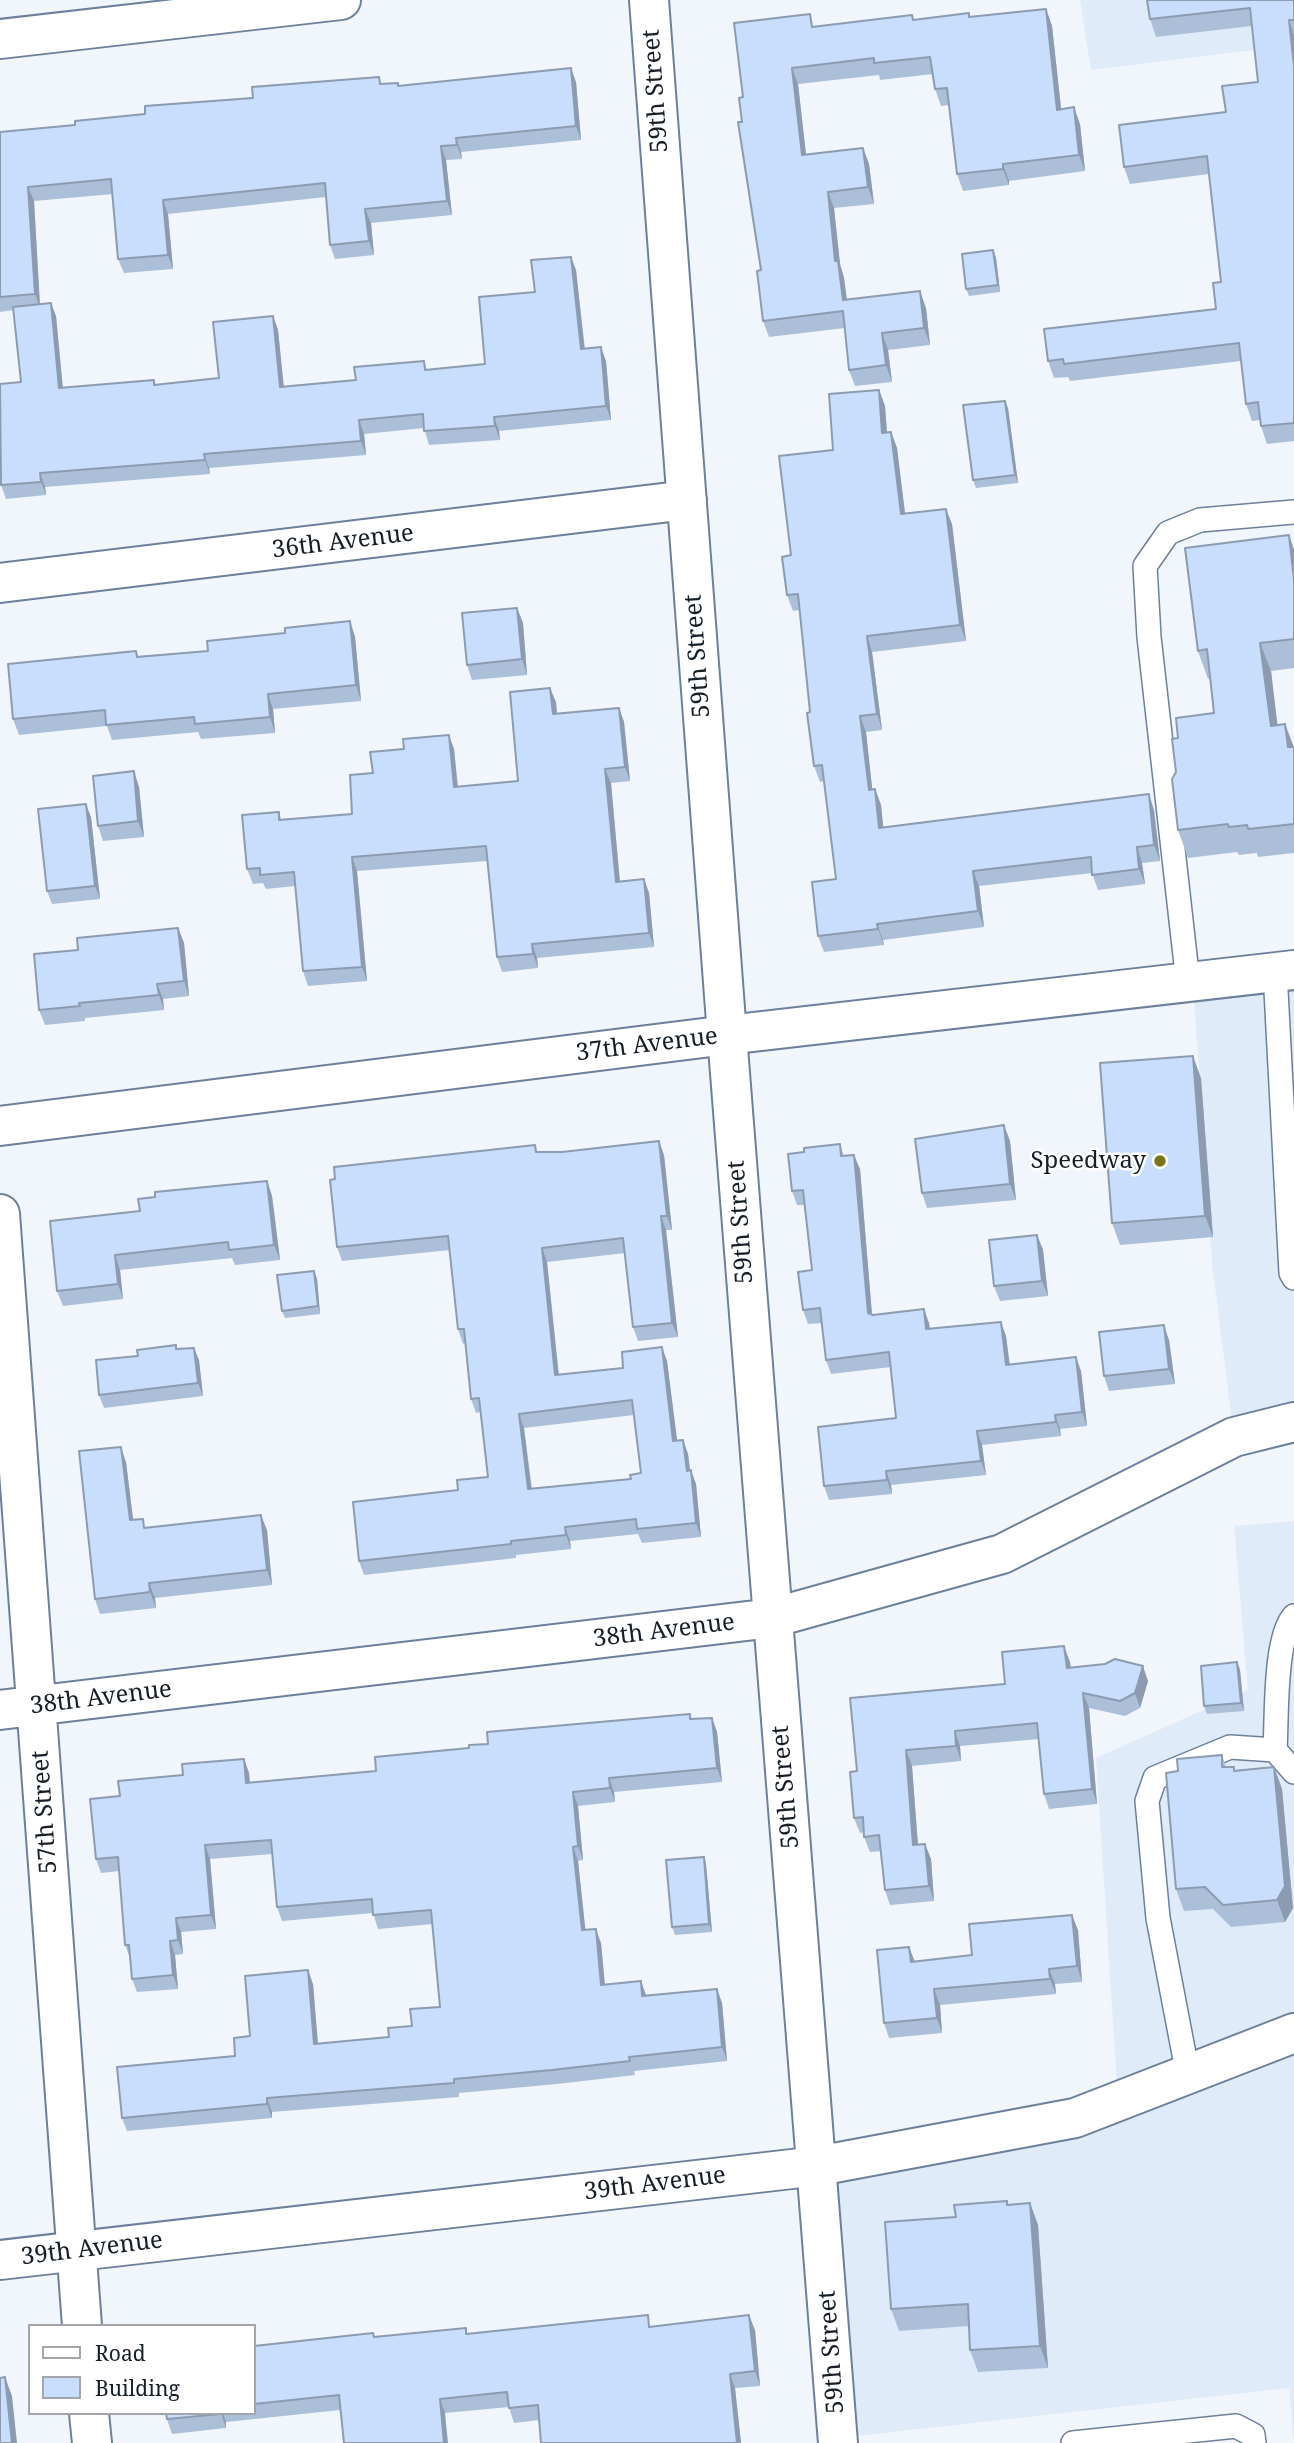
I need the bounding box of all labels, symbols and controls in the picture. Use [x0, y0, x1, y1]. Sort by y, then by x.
street label: 59th Street [637, 28, 675, 154]
street label: 36th Avenue [271, 519, 415, 565]
street label: 59th Street [679, 593, 717, 719]
street label: 37th Avenue [575, 1022, 719, 1068]
place label: Speedway [1031, 1147, 1146, 1175]
marker: Speedway [1152, 1153, 1168, 1169]
street label: 59th Street [722, 1159, 760, 1285]
street label: 38th Avenue [592, 1608, 736, 1654]
street label: 38th Avenue [29, 1675, 173, 1721]
street label: 59th Street [766, 1724, 806, 1850]
street label: 57th Street [26, 1749, 64, 1875]
street label: 39th Avenue [583, 2161, 727, 2207]
street label: 39th Avenue [20, 2226, 164, 2272]
street label: 59th Street [813, 2289, 851, 2415]
legend [28, 2324, 256, 2415]
text: Road [95, 2339, 146, 2367]
text: Building [95, 2374, 180, 2402]

